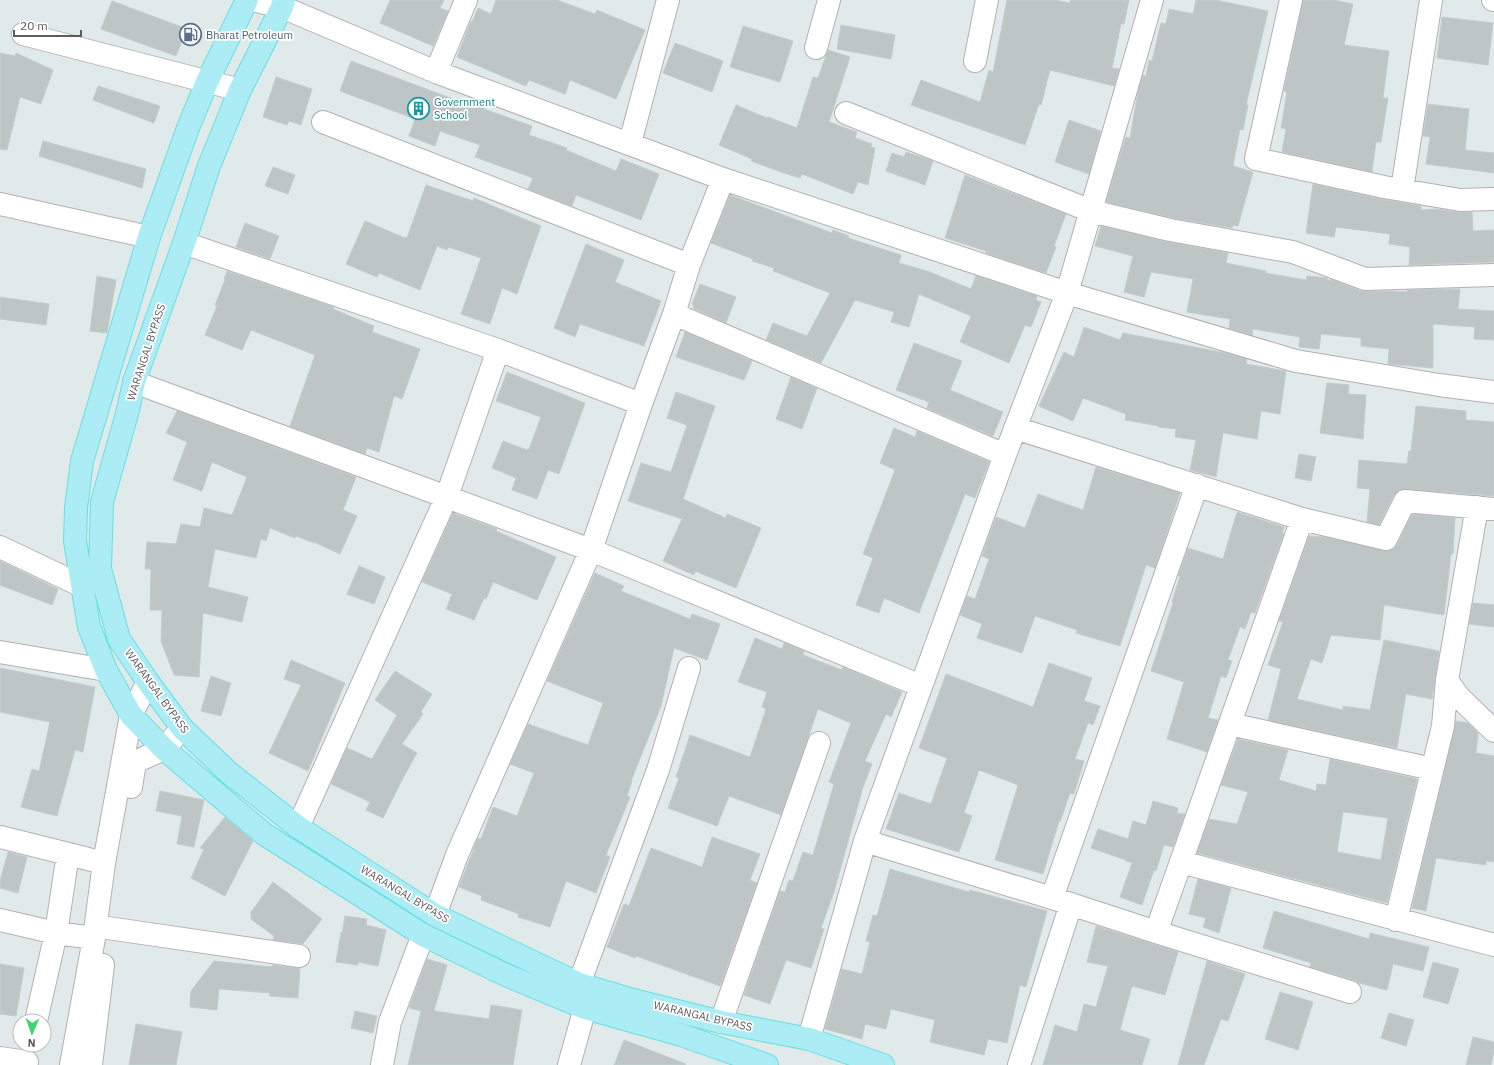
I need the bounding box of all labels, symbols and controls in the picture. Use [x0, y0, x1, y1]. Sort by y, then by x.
scale bar [14, 12, 81, 38]
text: 20 m [20, 18, 48, 33]
fuel station icon: Bharat Petroleum [177, 22, 203, 48]
place label: Bharat Petroleum [206, 28, 293, 42]
building icon: Government School [405, 95, 431, 121]
place label: Government School [434, 95, 495, 122]
street label: WARANGAL BYPASS [124, 302, 168, 402]
street label: WARANGAL BYPASS [122, 646, 192, 736]
street label: WARANGAL BYPASS [358, 862, 452, 926]
street label: WARANGAL BYPASS [652, 998, 754, 1034]
north arrow [12, 1013, 52, 1053]
text: N [27, 1036, 36, 1050]

